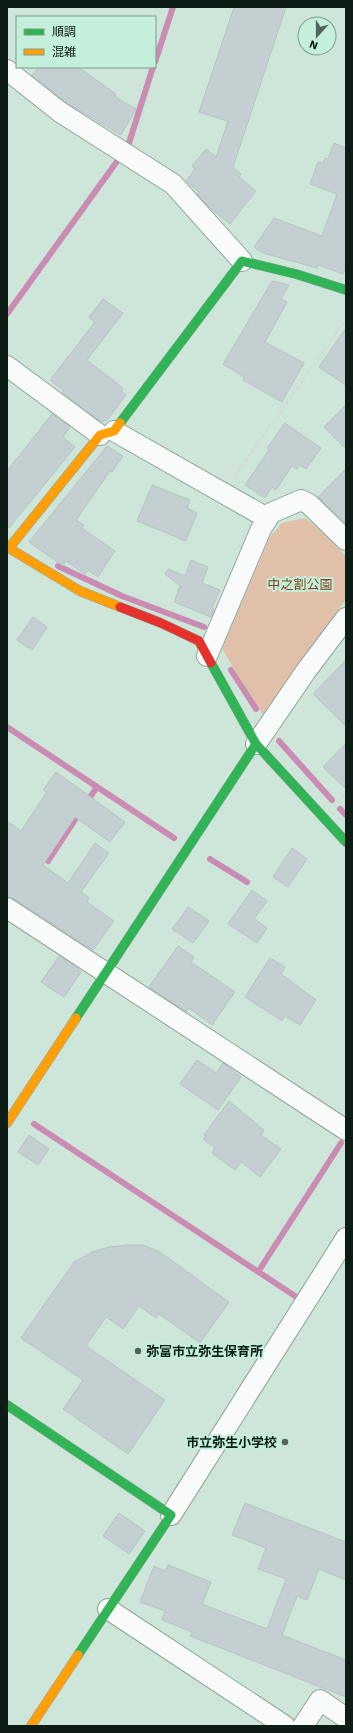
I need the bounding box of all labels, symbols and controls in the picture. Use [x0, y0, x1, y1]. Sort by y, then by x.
legend [16, 16, 156, 68]
north arrow [297, 16, 337, 56]
text: 順調 [52, 25, 76, 39]
text: N [307, 37, 320, 52]
text: 混雑 [52, 45, 76, 59]
park label: 中之割公園 [267, 577, 333, 592]
place label: 弥富市立弥生保育所 [146, 1344, 263, 1359]
marker: 弥富市立弥生保育所 [133, 1346, 143, 1356]
place label: 市立弥生小学校 [186, 1435, 277, 1450]
marker: 市立弥生小学校 [280, 1437, 290, 1447]

